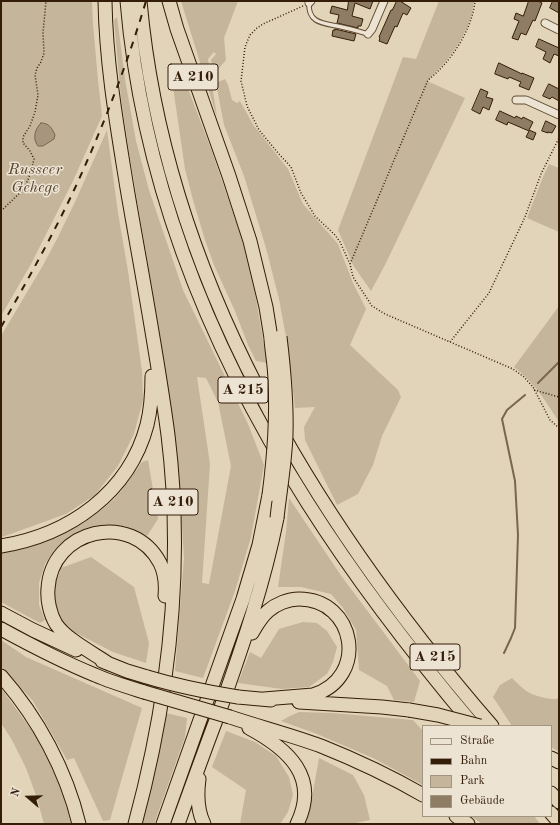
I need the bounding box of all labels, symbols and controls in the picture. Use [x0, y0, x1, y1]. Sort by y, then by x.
road number: A 210 [168, 64, 218, 90]
park label: Russeer Gehege [8, 160, 62, 198]
road number: A 215 [218, 377, 268, 403]
road number: A 210 [148, 489, 198, 515]
road number: A 215 [410, 644, 460, 670]
legend [422, 725, 552, 817]
text: Straße [460, 735, 494, 747]
text: Bahn [460, 755, 487, 767]
text: Park [460, 775, 485, 787]
north arrow [8, 777, 48, 817]
text: N [10, 787, 23, 799]
text: Gebäude [460, 795, 504, 807]

